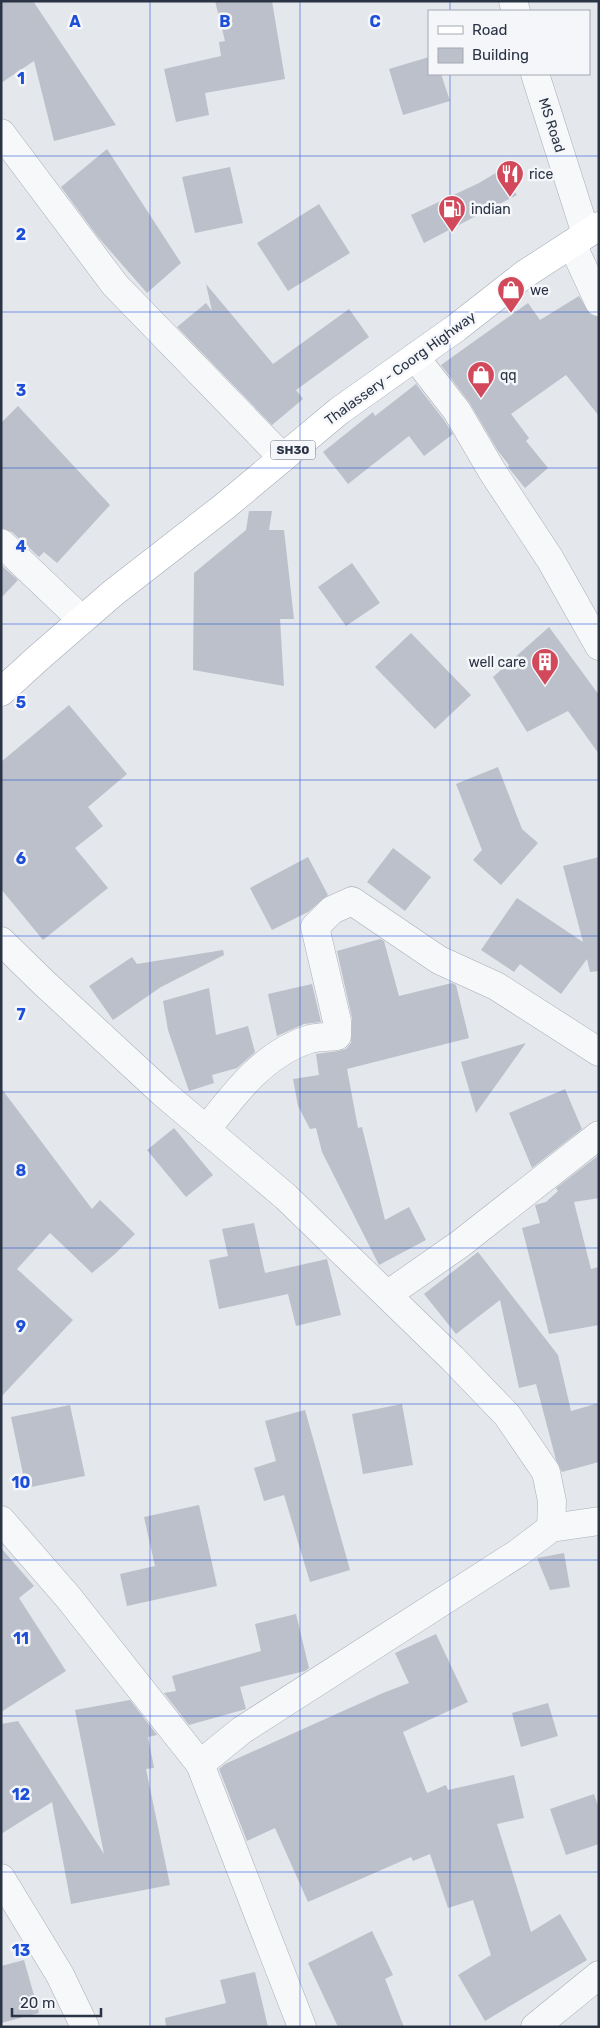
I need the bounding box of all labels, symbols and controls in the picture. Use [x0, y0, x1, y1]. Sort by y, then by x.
legend [428, 10, 590, 75]
text: A [69, 12, 81, 31]
text: B [219, 12, 231, 31]
text: C [369, 12, 381, 31]
text: Road [472, 21, 508, 39]
text: Building [472, 46, 529, 64]
text: 1 [17, 69, 25, 88]
street label: MS Road [535, 96, 568, 155]
restaurant icon: rice [495, 159, 525, 198]
place label: rice [529, 166, 553, 183]
fuel station icon: indian [437, 194, 467, 233]
place label: indian [471, 201, 511, 218]
text: 2 [16, 225, 26, 244]
shop icon: we [496, 275, 526, 314]
place label: we [530, 282, 549, 299]
street label: Thalassery - Coorg Highway [321, 308, 479, 429]
shop icon: qq [466, 360, 496, 399]
place label: qq [500, 367, 517, 384]
text: 3 [16, 381, 26, 400]
road number: SH30 [270, 440, 316, 460]
text: 4 [16, 537, 27, 556]
building icon: well care [530, 647, 560, 686]
place label: well care [468, 654, 526, 671]
text: 5 [16, 693, 26, 712]
text: 6 [16, 849, 26, 868]
text: 7 [16, 1005, 26, 1024]
text: 8 [16, 1161, 27, 1180]
text: 9 [16, 1317, 26, 1336]
text: 10 [12, 1473, 31, 1492]
text: 11 [13, 1629, 29, 1648]
text: 12 [12, 1785, 30, 1804]
text: 13 [12, 1941, 30, 1960]
scale bar [12, 1986, 101, 2018]
text: 20 m [20, 1994, 55, 2012]

